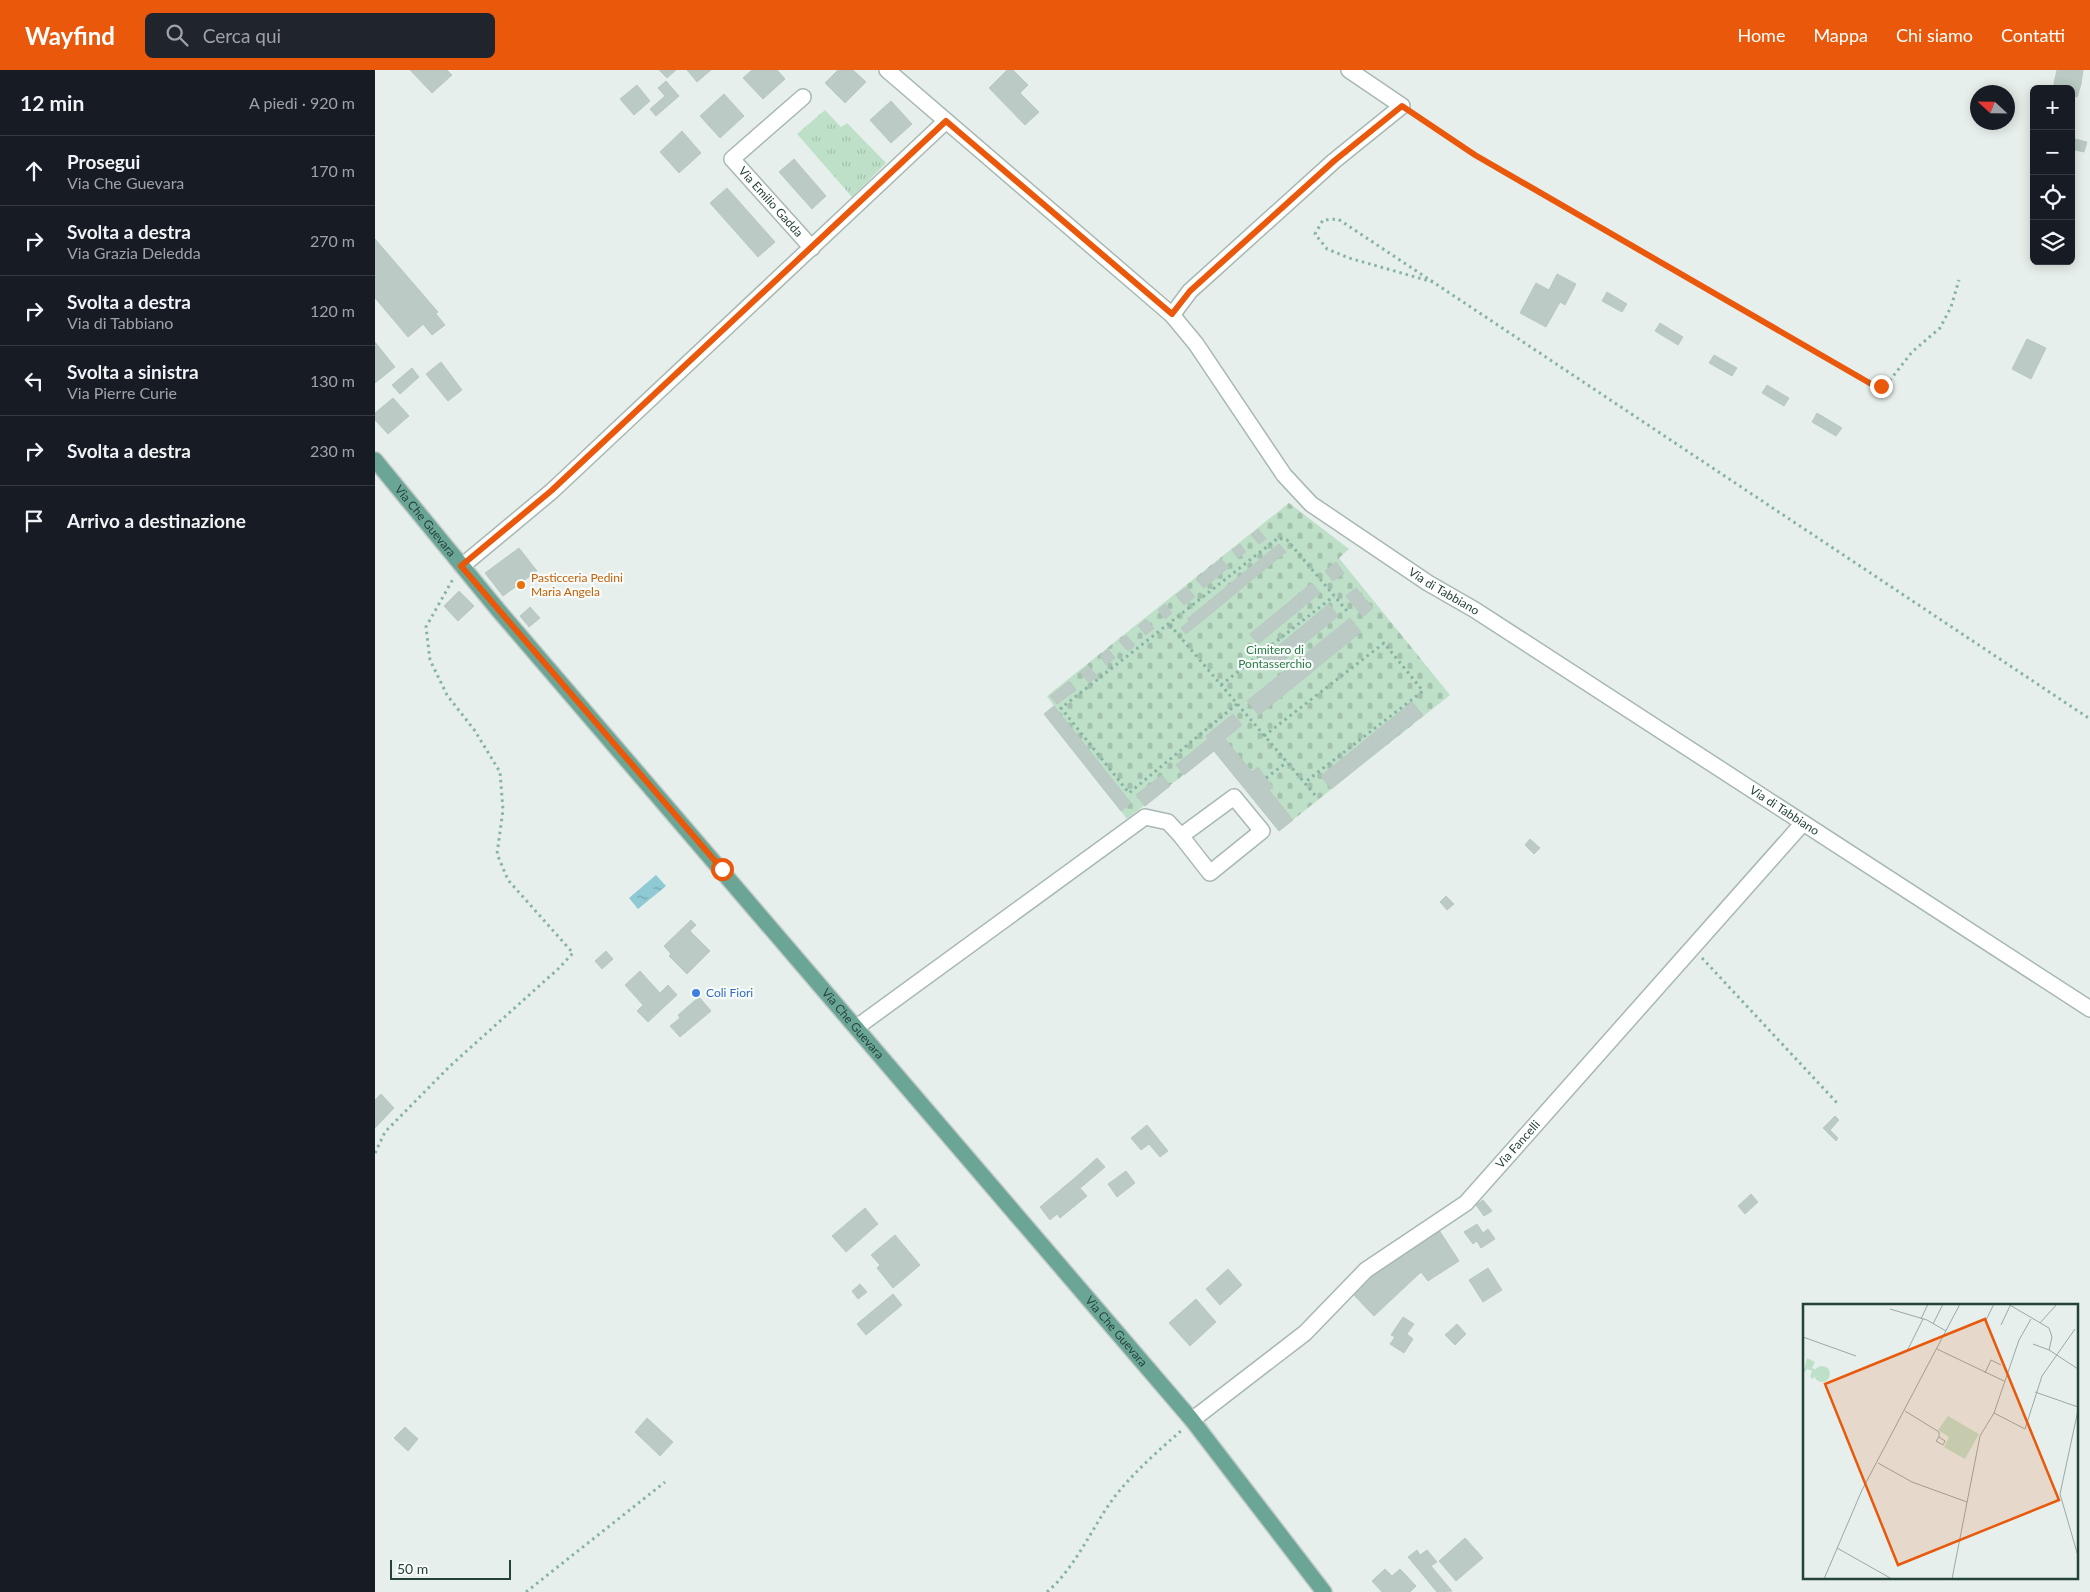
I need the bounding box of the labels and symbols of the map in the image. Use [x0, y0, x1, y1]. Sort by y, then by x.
north arrow [1970, 85, 2015, 130]
street label: Via Emilio Gadda [736, 163, 806, 240]
route end [1870, 375, 1893, 398]
street label: Via Che Guevara [392, 482, 459, 560]
street label: Via di Tabbiano [1406, 564, 1483, 618]
place label: Pasticceria Pedini Maria Angela [531, 570, 623, 599]
marker: Pasticceria Pedini Maria Angela [515, 579, 527, 591]
park label: Cimitero di Pontasserchio [1238, 642, 1312, 671]
street label: Via di Tabbiano [1747, 782, 1822, 838]
route start [711, 858, 734, 881]
place label: Coli Fiori [706, 985, 753, 1000]
street label: Via Che Guevara [819, 985, 887, 1062]
marker: Coli Fiori [690, 987, 702, 999]
street label: Via Fancelli [1492, 1117, 1543, 1171]
street label: Via Che Guevara [1082, 1293, 1151, 1369]
inset map [1803, 1304, 2077, 1580]
scale bar [390, 1557, 511, 1580]

